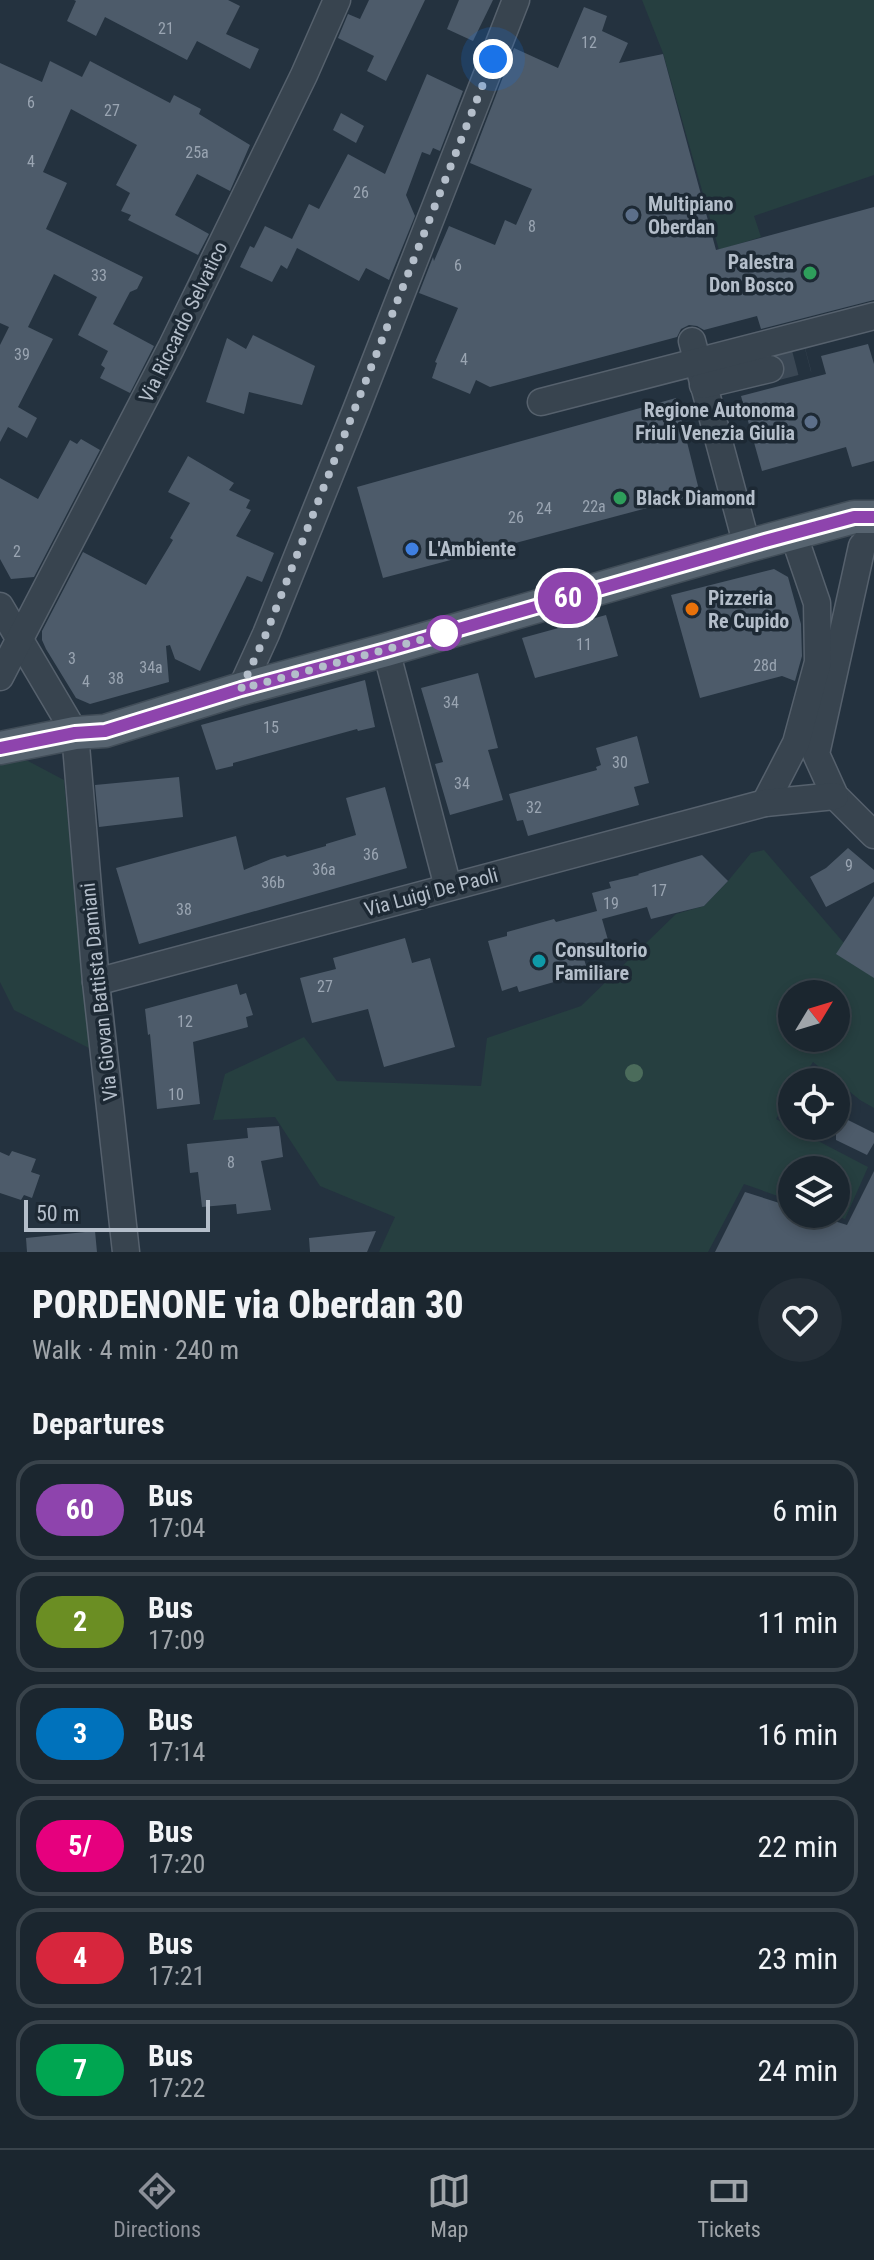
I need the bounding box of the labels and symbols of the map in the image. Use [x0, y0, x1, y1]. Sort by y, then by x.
house number: 21 [158, 19, 174, 38]
house number: 12 [581, 33, 597, 52]
your location [473, 39, 513, 79]
house number: 6 [27, 93, 35, 112]
house number: 27 [104, 101, 120, 120]
house number: 25a [185, 143, 209, 162]
house number: 4 [27, 152, 35, 171]
house number: 26 [353, 183, 369, 202]
place label: Multipiano Oberdan [648, 192, 733, 239]
marker: Multipiano Oberdan [623, 206, 641, 224]
house number: 8 [528, 217, 536, 236]
street label: Via Riccardo Selvatico [134, 238, 232, 406]
place label: Palestra Don Bosco [709, 250, 794, 297]
house number: 6 [454, 256, 462, 275]
marker: Palestra Don Bosco [801, 264, 819, 282]
house number: 33 [91, 266, 107, 285]
house number: 39 [14, 345, 30, 364]
house number: 4 [460, 350, 468, 369]
place label: Regione Autonoma Friuli Venezia Giulia [635, 398, 795, 445]
marker: Regione Autonoma Friuli Venezia Giulia [802, 413, 820, 431]
place label: Black Diamond [636, 486, 755, 510]
marker: Black Diamond [611, 489, 629, 507]
house number: 22a [582, 497, 606, 516]
house number: 24 [536, 499, 552, 518]
house number: 26 [508, 508, 524, 527]
place label: L'Ambiente [428, 537, 516, 561]
marker: L'Ambiente [403, 540, 421, 558]
house number: 2 [13, 542, 21, 561]
line badge: 60 [532, 572, 604, 624]
place label: Pizzeria Re Cupido [708, 586, 789, 633]
marker: Pizzeria Re Cupido [683, 600, 701, 618]
unlabelled marker [427, 616, 461, 650]
house number: 11 [576, 635, 592, 654]
house number: 3 [68, 649, 76, 668]
house number: 28d [753, 656, 777, 675]
house number: 34a [139, 658, 163, 677]
house number: 38 [108, 669, 124, 688]
house number: 4 [82, 672, 90, 691]
house number: 34 [443, 693, 459, 712]
house number: 15 [263, 718, 279, 737]
house number: 30 [612, 753, 628, 772]
house number: 34 [454, 774, 470, 793]
house number: 32 [526, 798, 542, 817]
house number: 36 [363, 845, 379, 864]
house number: 9 [845, 856, 853, 875]
house number: 36a [312, 860, 336, 879]
street label: Via Luigi De Paoli [361, 863, 501, 921]
house number: 36b [261, 873, 285, 892]
house number: 17 [651, 881, 667, 900]
street label: Via Giovan Battista Damiani [76, 882, 122, 1102]
house number: 19 [603, 894, 619, 913]
house number: 38 [176, 900, 192, 919]
place label: Consultorio Familiare [555, 938, 648, 985]
marker: Consultorio Familiare [530, 952, 548, 970]
house number: 27 [317, 977, 333, 996]
north arrow [778, 980, 850, 1052]
house number: 12 [177, 1012, 193, 1031]
house number: 10 [168, 1085, 184, 1104]
house number: 8 [227, 1153, 235, 1172]
scale bar [24, 1196, 210, 1232]

